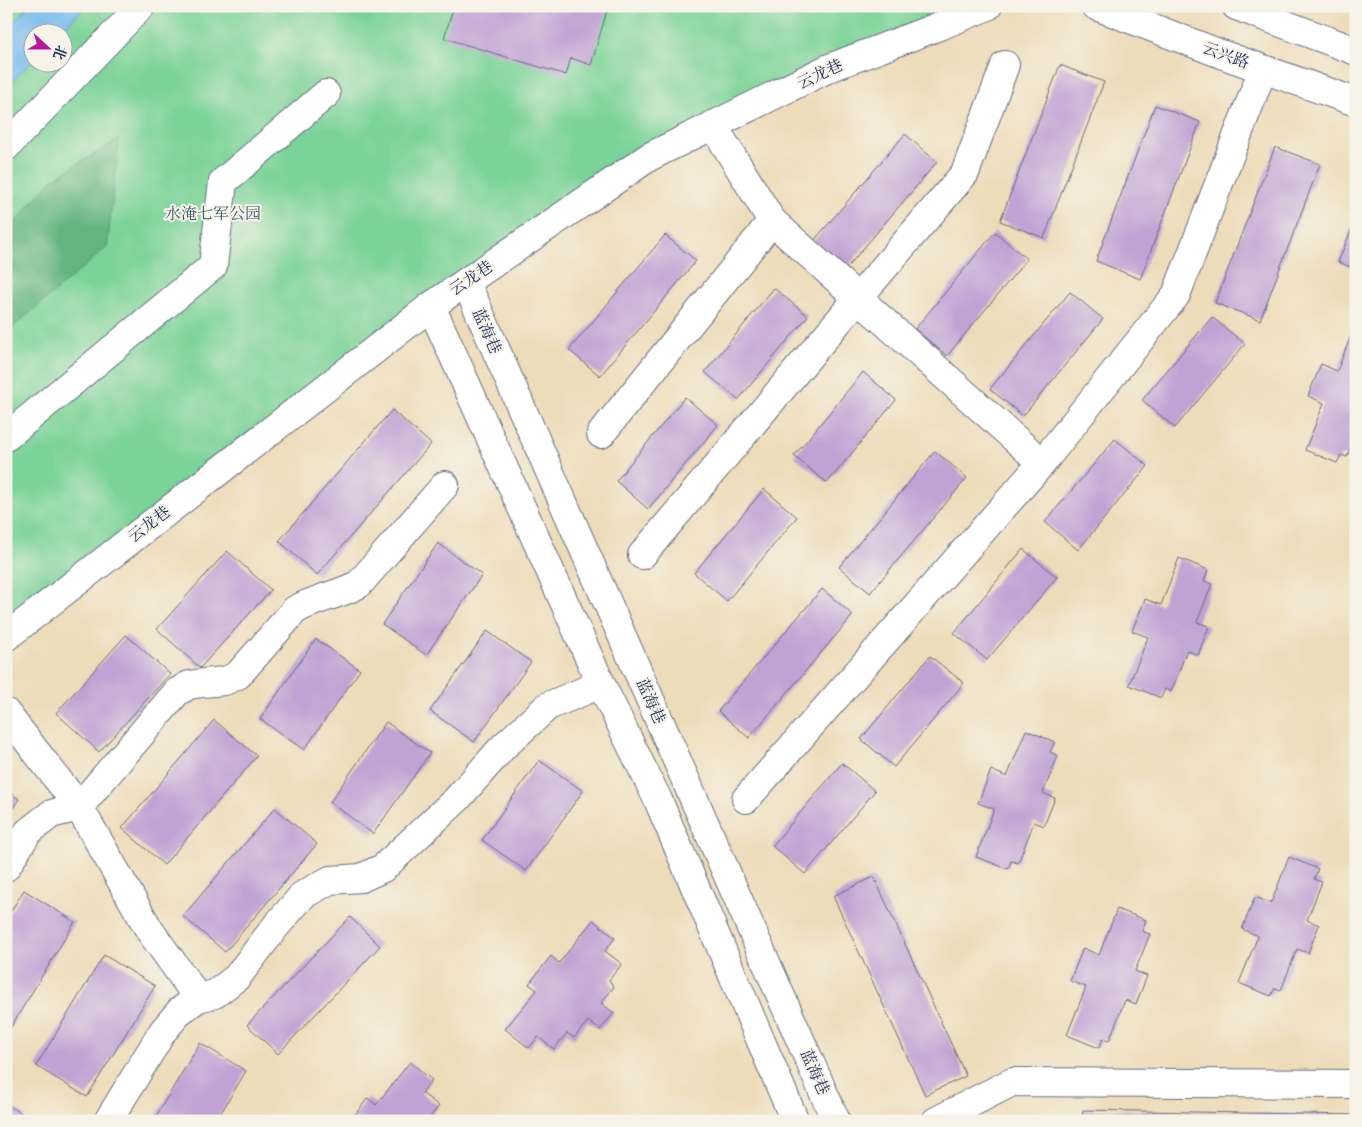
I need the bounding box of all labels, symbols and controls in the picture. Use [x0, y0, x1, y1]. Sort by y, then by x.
north arrow [22, 22, 72, 72]
street label: 云兴路 [1200, 38, 1252, 72]
text: 北 [49, 43, 70, 62]
street label: 云龙巷 [794, 55, 846, 93]
park label: 水淹七军公园 [165, 204, 261, 223]
street label: 云龙巷 [446, 257, 496, 299]
street label: 蓝海巷 [469, 305, 505, 357]
street label: 云龙巷 [124, 502, 174, 546]
street label: 蓝海巷 [633, 675, 669, 727]
street label: 蓝海巷 [797, 1046, 833, 1098]

